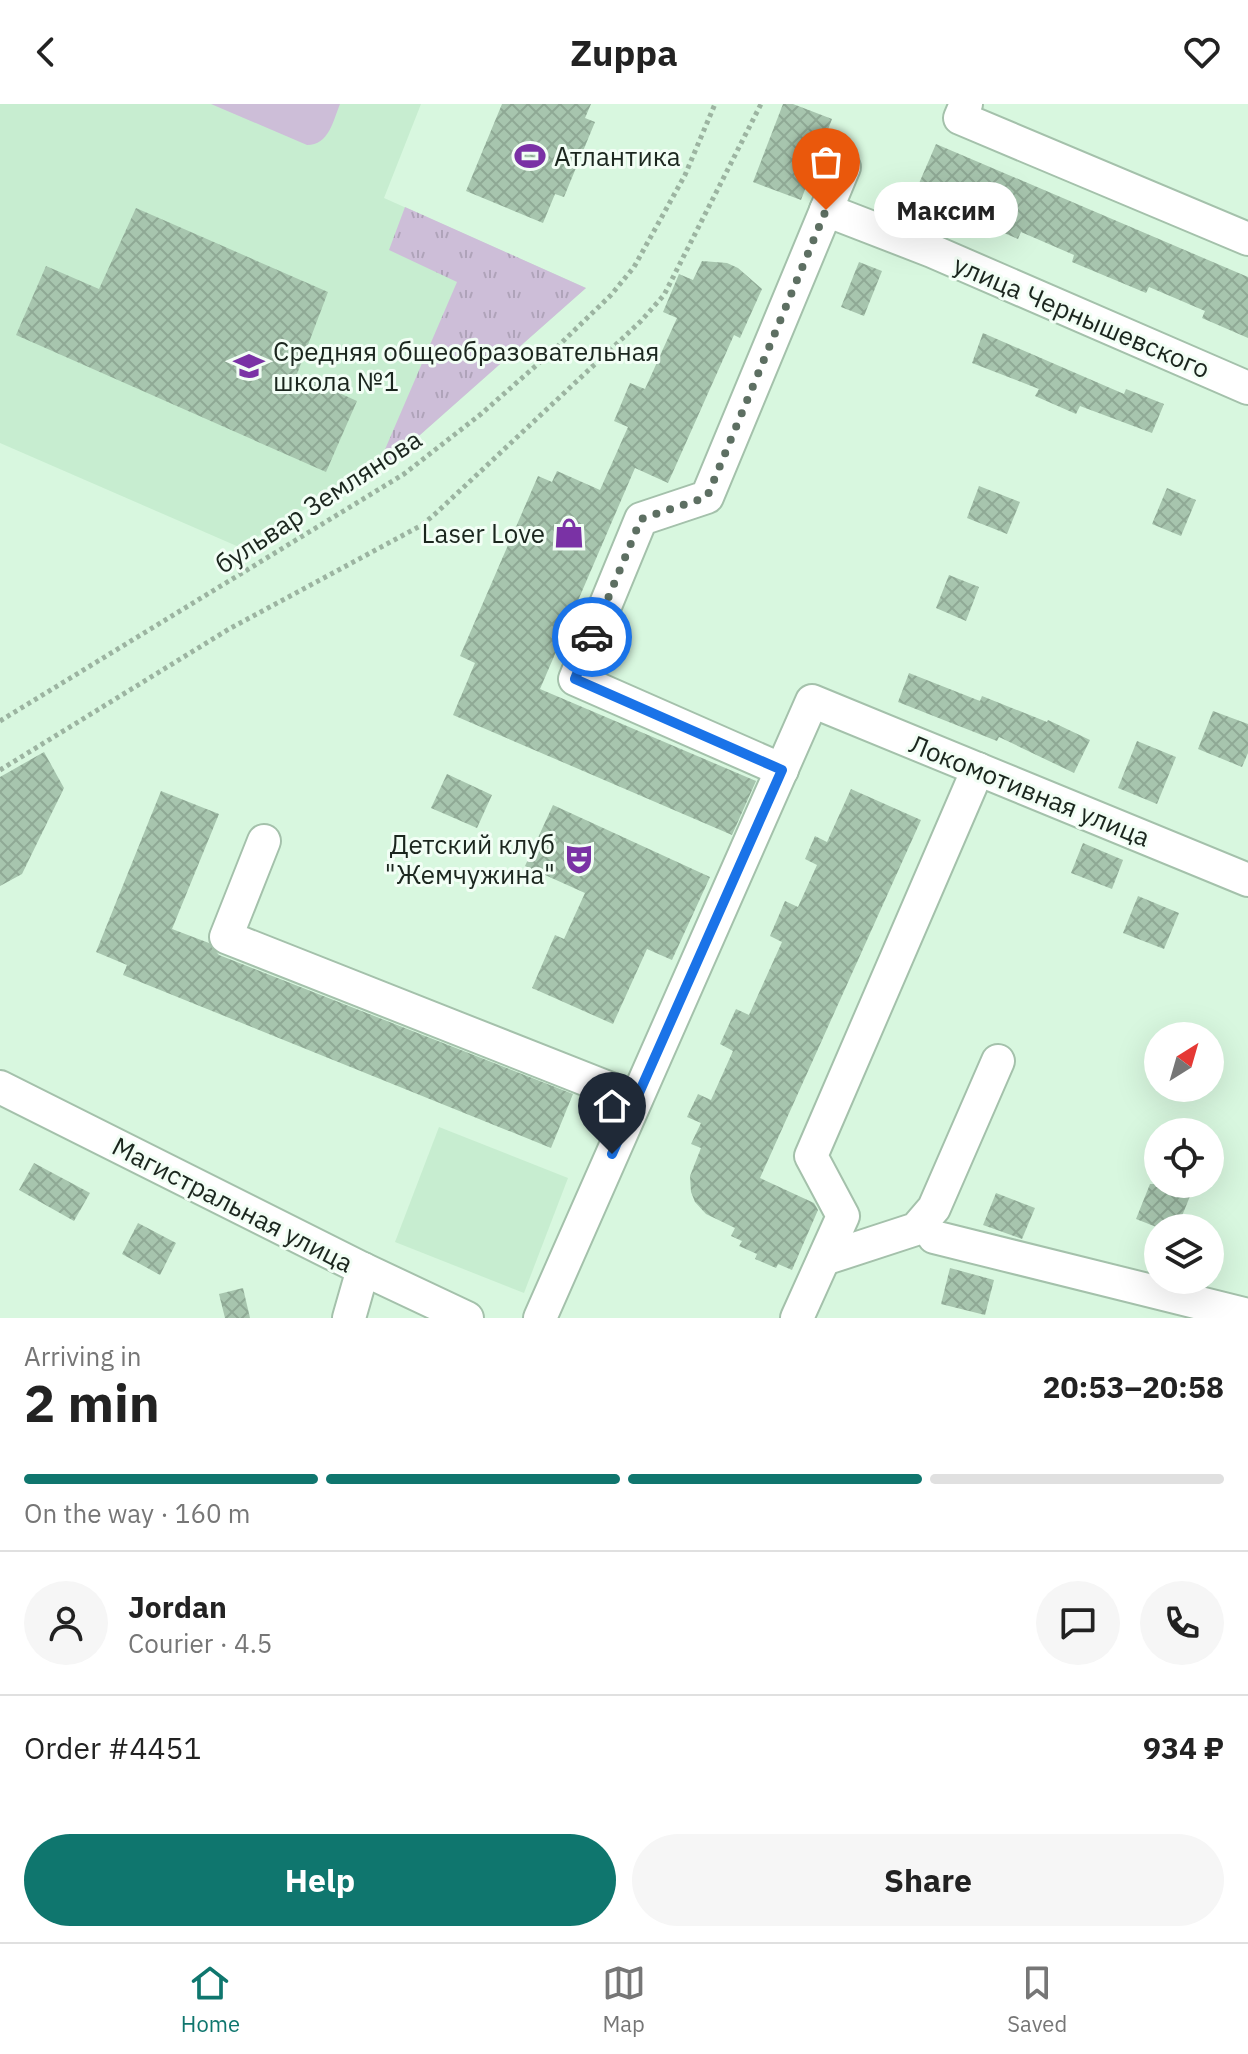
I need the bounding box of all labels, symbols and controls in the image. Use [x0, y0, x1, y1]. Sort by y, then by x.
text: Zuppa [570, 29, 678, 76]
icon: back [24, 30, 68, 74]
icon: heart [1180, 30, 1224, 74]
pin [792, 128, 860, 210]
sports icon: Атлантика [513, 139, 547, 173]
place label: Атлантика [554, 139, 681, 173]
icon: bag [804, 140, 848, 184]
callout: Максим [874, 182, 1018, 238]
text: Максим [896, 193, 996, 227]
street label: улица Чернышевского [949, 247, 1215, 385]
place label: Средняя общеобразовательная школа №1 [273, 334, 660, 398]
school or university icon: Средняя общеобразовательная школа №1 [232, 349, 266, 383]
street label: бульвар Землянова [208, 422, 428, 580]
place label: Laser Love [422, 516, 545, 550]
shop icon: Laser Love [552, 516, 586, 550]
courier [552, 597, 632, 677]
icon: car [570, 615, 614, 659]
street label: Локомотивная улица [905, 726, 1155, 854]
place label: Детский клуб "Жемчужина" [385, 827, 555, 891]
theatre icon: Детский клуб "Жемчужина" [562, 842, 596, 876]
north arrow [1144, 1022, 1224, 1102]
map controls [1144, 1022, 1224, 1294]
pin [578, 1072, 646, 1154]
icon: home [590, 1084, 634, 1128]
button: locate [1144, 1118, 1224, 1198]
street label: Магистральная улица [107, 1129, 359, 1280]
button: layers [1144, 1214, 1224, 1294]
text: Arriving in [24, 1339, 141, 1373]
text: 20:53–20:58 [1043, 1367, 1224, 1406]
text: 2 min [24, 1369, 160, 1436]
text: On the way · 160 m [24, 1496, 250, 1530]
button: person [24, 1581, 108, 1665]
button: chat [1036, 1581, 1120, 1665]
button: phone [1140, 1581, 1224, 1665]
text: Jordan [128, 1587, 227, 1626]
text: Courier · 4.5 [128, 1626, 272, 1660]
text: Order #4451 [24, 1728, 201, 1767]
text: 934 ₽ [1143, 1728, 1224, 1767]
button: Help [24, 1834, 616, 1926]
button: Share [632, 1834, 1224, 1926]
tab: Home [181, 1961, 240, 2038]
tab: Map [602, 1961, 646, 2038]
tab: Saved [1007, 1961, 1067, 2038]

